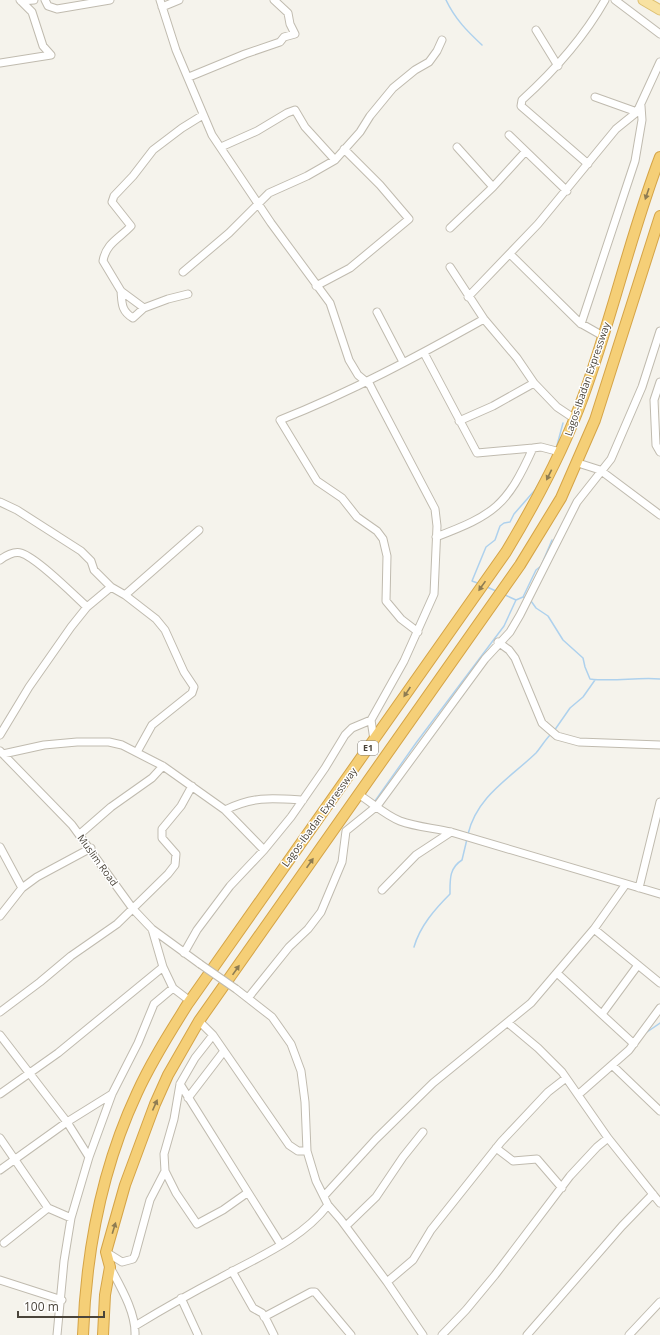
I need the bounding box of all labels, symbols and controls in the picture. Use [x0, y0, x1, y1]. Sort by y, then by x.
one-way arrow [643, 188, 649, 200]
street label: Lagos-Ibadan Expressway [561, 319, 613, 438]
one-way arrow [546, 470, 552, 481]
one-way arrow [478, 581, 486, 591]
one-way arrow [403, 687, 411, 698]
road number: E1 [358, 741, 378, 755]
street label: Lagos-Ibadan Expressway [278, 764, 360, 869]
street label: Muslim Road [75, 831, 121, 889]
one-way arrow [306, 857, 314, 868]
one-way arrow [232, 964, 240, 975]
one-way arrow [152, 1098, 158, 1110]
one-way arrow [111, 1222, 117, 1234]
scale bar [18, 1293, 104, 1319]
text: 100 m [24, 1298, 59, 1315]

